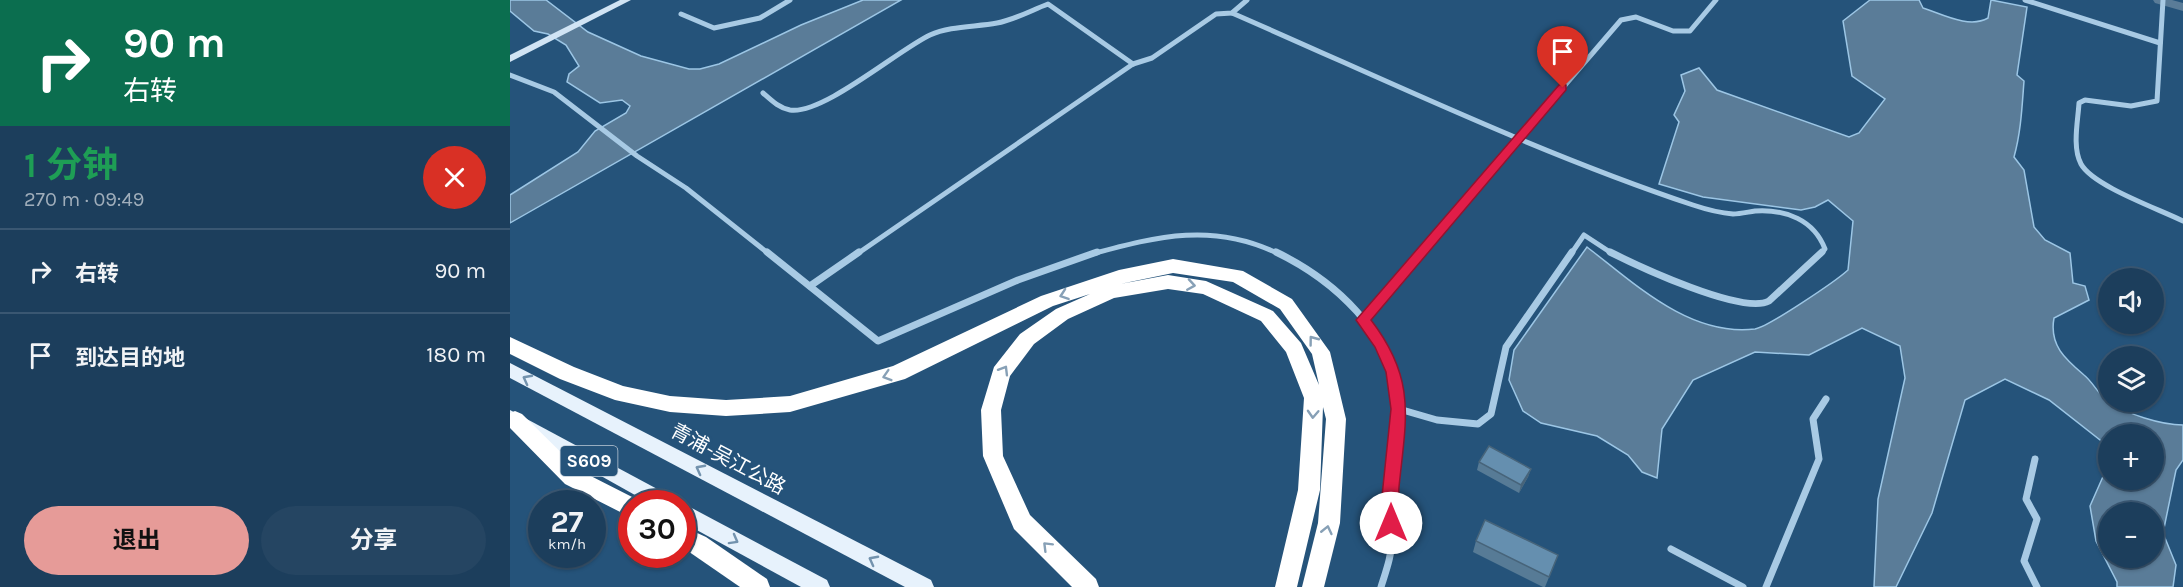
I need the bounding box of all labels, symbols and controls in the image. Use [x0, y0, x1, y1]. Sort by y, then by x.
text: 90 m [123, 18, 226, 68]
icon: right [24, 24, 102, 102]
pin [1537, 26, 1588, 88]
icon: arrive [1546, 35, 1579, 68]
text: 右转 [123, 75, 177, 107]
text: 1 分钟 [24, 144, 118, 186]
button: close [423, 146, 486, 209]
text: 270 m · 09:49 [24, 188, 144, 211]
icon: right [24, 255, 57, 288]
text: 90 m [434, 258, 486, 284]
text: 右转 [75, 261, 119, 287]
map controls [2098, 268, 2164, 568]
button: sound [2098, 268, 2164, 334]
one-way arrow [1186, 279, 1195, 291]
one-way arrow [1059, 287, 1070, 300]
one-way arrow [1309, 336, 1320, 347]
icon: arrive [24, 339, 57, 372]
text: 180 m [426, 342, 486, 368]
text: 到达目的地 [75, 345, 185, 371]
button: layers [2098, 346, 2164, 412]
one-way arrow [997, 366, 1009, 376]
one-way arrow [882, 369, 893, 381]
one-way arrow [523, 374, 534, 386]
one-way arrow [1307, 410, 1320, 419]
street label: 青浦-吴江公路 [667, 419, 789, 499]
button: + [2098, 424, 2164, 490]
road number: S609 [560, 446, 617, 476]
one-way arrow [696, 465, 706, 476]
speed limit sign: 30 [618, 490, 696, 568]
position arrow [1359, 491, 1423, 555]
button: − [2098, 502, 2164, 568]
text: 27 [550, 504, 584, 540]
button: 退出 [24, 506, 249, 575]
button: 分享 [261, 506, 486, 575]
one-way arrow [1320, 525, 1333, 535]
one-way arrow [728, 533, 738, 544]
text: km/h [548, 535, 586, 553]
one-way arrow [1043, 542, 1053, 553]
one-way arrow [868, 556, 879, 567]

